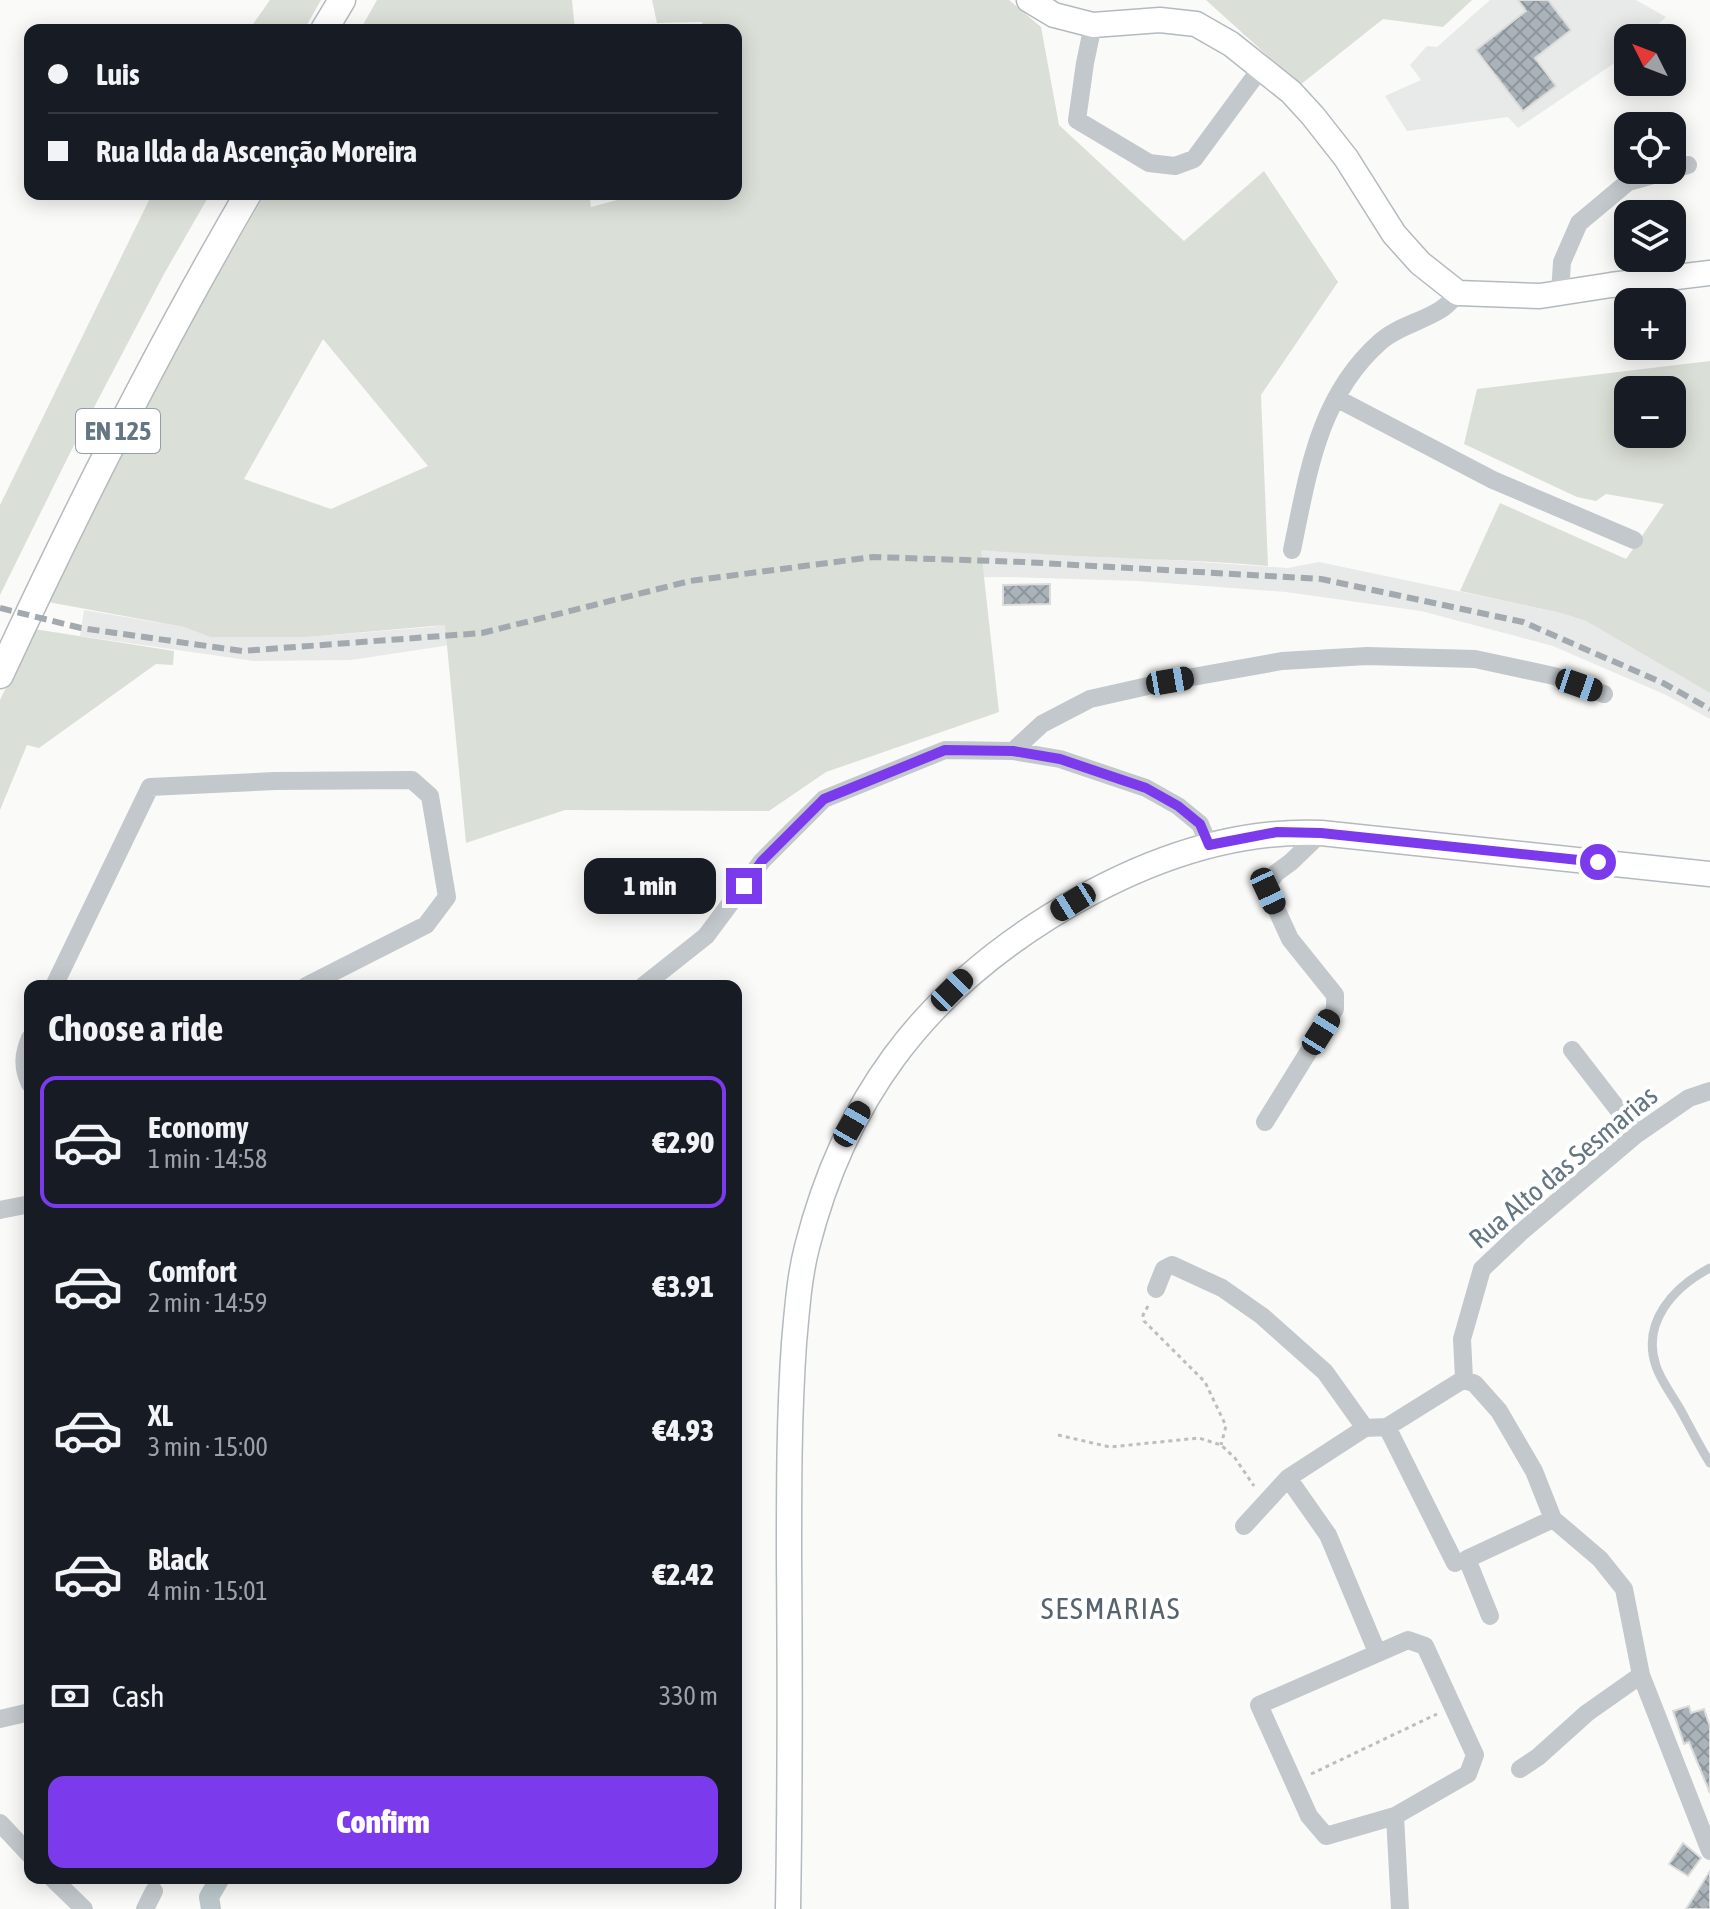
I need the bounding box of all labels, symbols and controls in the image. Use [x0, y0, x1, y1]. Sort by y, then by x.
north arrow [1614, 24, 1686, 96]
map controls [1614, 24, 1686, 448]
text: Luis [96, 57, 140, 91]
button: locate [1614, 112, 1686, 184]
text: Rua Ilda da Ascenção Moreira [96, 134, 417, 168]
button: layers [1614, 200, 1686, 272]
button: + [1614, 288, 1686, 360]
button: − [1614, 376, 1686, 448]
road number: EN 125 [76, 409, 160, 453]
car [1144, 665, 1196, 697]
car [1552, 666, 1606, 704]
route start [1580, 844, 1616, 880]
callout: 1 min [584, 858, 716, 914]
car [1247, 864, 1289, 918]
route end [726, 868, 762, 904]
text: 1 min [623, 871, 677, 901]
car [1046, 879, 1100, 925]
car [927, 965, 977, 1015]
car [1298, 1005, 1344, 1059]
text: Choose a ride [48, 1007, 223, 1049]
street label: Rua Alto das Sesmarias [1463, 1079, 1663, 1255]
car [830, 1097, 874, 1151]
icon: car [52, 1106, 124, 1178]
text: Economy [148, 1110, 249, 1144]
text: €2.90 [653, 1125, 714, 1159]
text: 1 min · 14:58 [148, 1144, 267, 1174]
icon: car [52, 1250, 124, 1322]
text: Comfort [148, 1254, 237, 1288]
text: €3.91 [653, 1269, 714, 1303]
text: 2 min · 14:59 [148, 1288, 267, 1318]
icon: car [52, 1394, 124, 1466]
text: XL [148, 1398, 173, 1432]
text: €4.93 [653, 1413, 714, 1447]
text: 3 min · 15:00 [148, 1432, 268, 1462]
icon: car [52, 1538, 124, 1610]
text: Black [148, 1542, 208, 1576]
text: €2.42 [653, 1557, 714, 1591]
text: 4 min · 15:01 [148, 1576, 268, 1606]
district label: SESMARIAS [1041, 1591, 1181, 1625]
icon: cash [48, 1674, 92, 1718]
text: Cash [112, 1679, 165, 1713]
text: 330 m [659, 1681, 718, 1711]
button: Confirm [48, 1776, 718, 1868]

